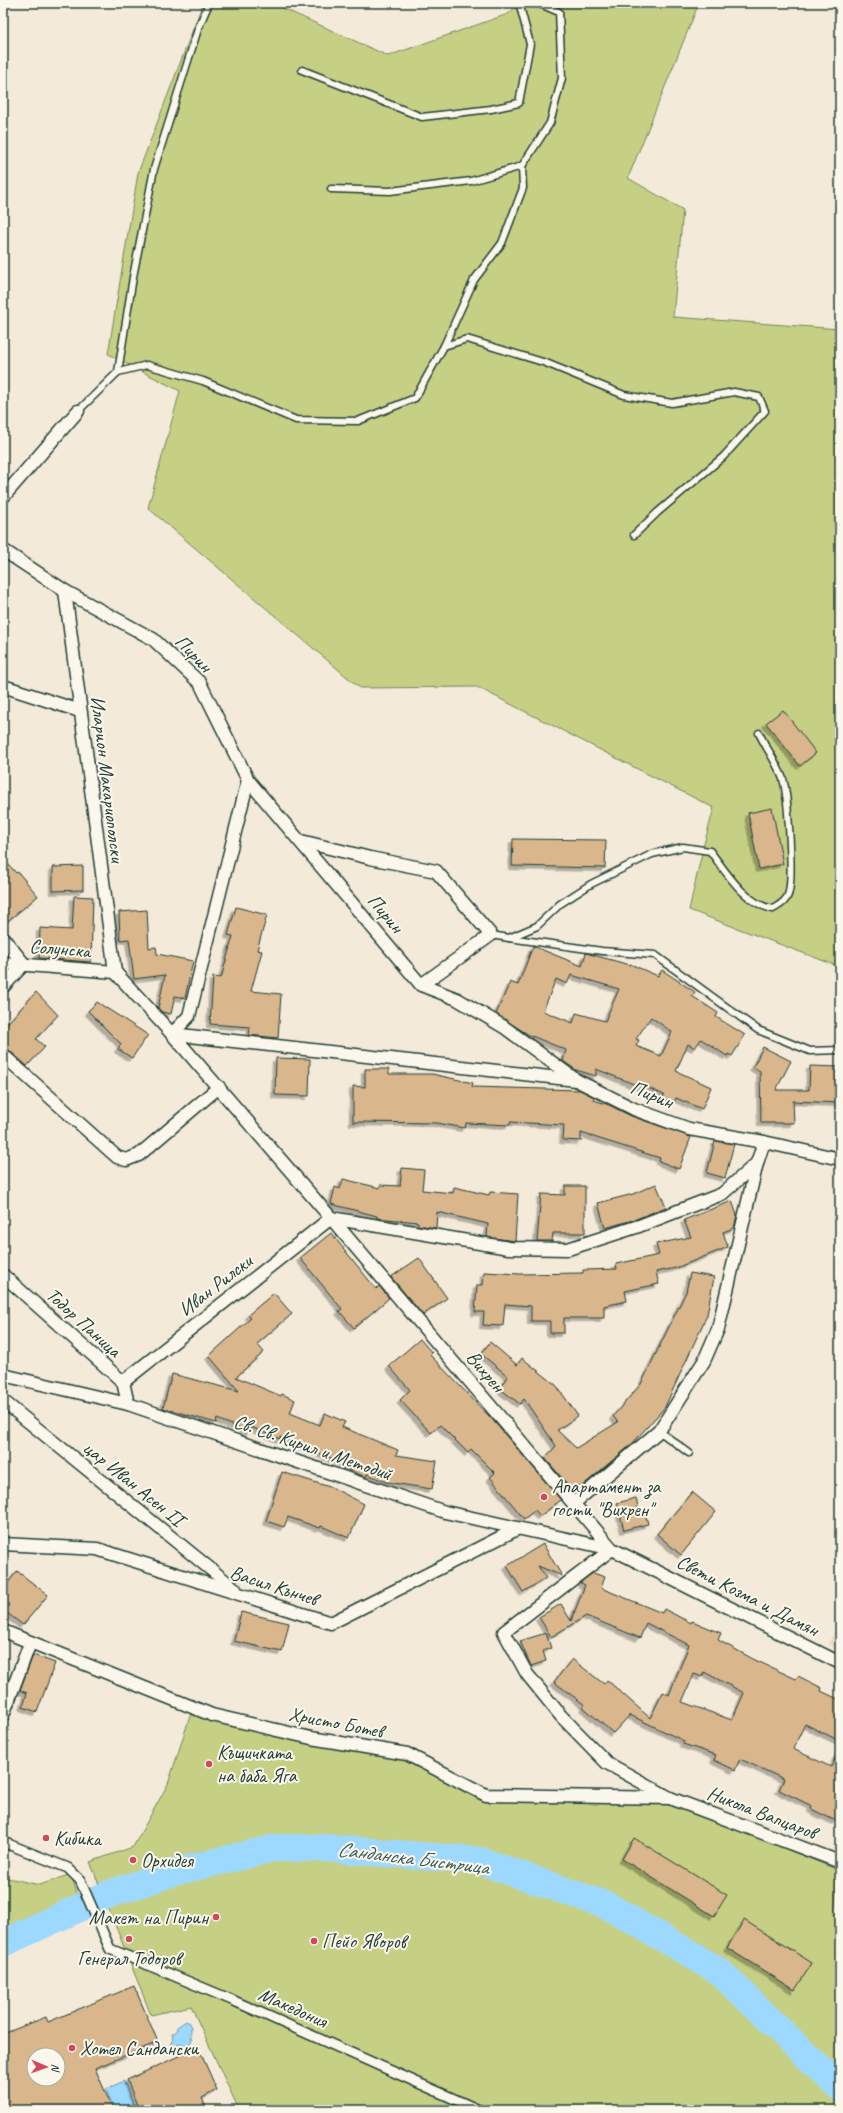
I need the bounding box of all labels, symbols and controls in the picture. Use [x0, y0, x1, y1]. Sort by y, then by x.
street label: Пирин [169, 629, 219, 679]
street label: Иларион Макариополски [85, 694, 130, 866]
street label: Пирин [362, 889, 411, 940]
street label: Солунска [29, 933, 93, 964]
street label: Пирин [627, 1075, 679, 1115]
street label: Иван Рилски [174, 1248, 259, 1322]
street label: Тодор Паница [41, 1282, 128, 1364]
street label: Вихрен [461, 1345, 511, 1399]
street label: Св. Св. Кирил и Методий [231, 1409, 397, 1487]
street label: цар Иван Асен II [78, 1435, 192, 1534]
place label: Апартамент за гости "Вихрен" [552, 1474, 662, 1522]
marker: Апартамент за гости "Вихрен" [539, 1492, 549, 1502]
street label: Свети Козма и Дамян [672, 1549, 825, 1643]
street label: Васил Кънчев [227, 1560, 324, 1613]
street label: Христо Ботев [287, 1701, 388, 1744]
place label: Къщичката на баба Яга [217, 1740, 298, 1788]
marker: Къщичката на баба Яга [204, 1759, 214, 1769]
street label: Никола Вапцаров [704, 1780, 824, 1846]
place label: Кибика [54, 1826, 102, 1851]
marker: Кибика [41, 1833, 51, 1843]
water label: Санданска Бистрица [336, 1836, 492, 1880]
place label: Орхидея [141, 1848, 195, 1873]
marker: Орхидея [128, 1855, 138, 1865]
place label: Макет на Пирин [89, 1905, 210, 1930]
marker: Макет на Пирин [211, 1912, 221, 1922]
place label: Пейо Яворов [322, 1929, 409, 1954]
marker: Генерал Тодоров [124, 1934, 134, 1944]
marker: Пейо Яворов [309, 1936, 319, 1946]
place label: Генерал Тодоров [77, 1946, 184, 1971]
street label: Македония [255, 1981, 333, 2034]
place label: Хотел Сандански [80, 2036, 200, 2061]
marker: Хотел Сандански [67, 2043, 77, 2053]
north arrow [26, 2047, 66, 2087]
text: N [49, 2064, 63, 2073]

